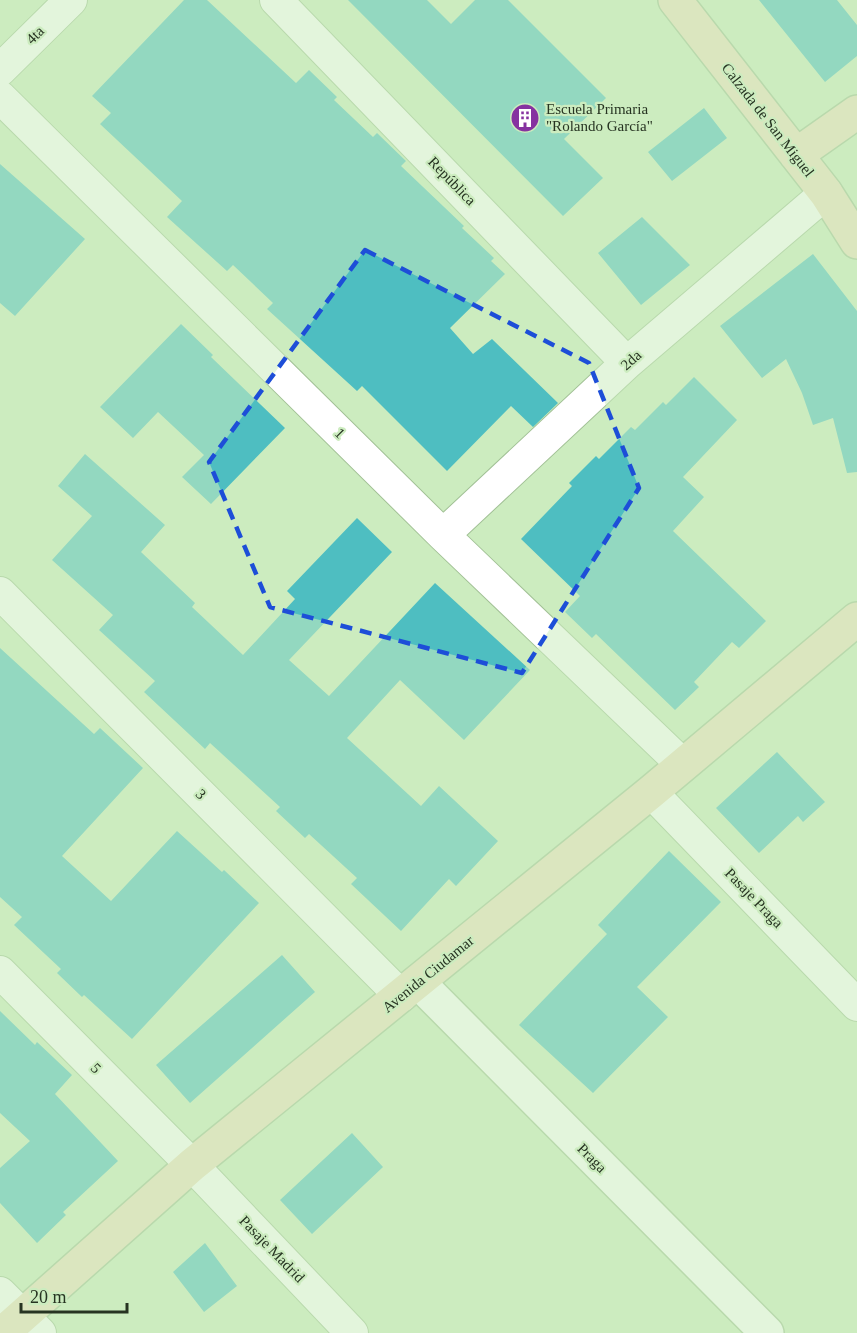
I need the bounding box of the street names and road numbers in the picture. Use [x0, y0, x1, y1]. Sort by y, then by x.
street label: 4ta [23, 23, 47, 47]
street label: Calzada de San Miguel [719, 60, 817, 180]
street label: República [425, 154, 479, 209]
street label: 2da [618, 347, 645, 373]
street label: 1 [332, 425, 348, 441]
street label: 3 [193, 786, 209, 802]
street label: Pasaje Praga [722, 865, 786, 931]
street label: Avenida Ciudamar [379, 932, 477, 1016]
street label: 5 [88, 1060, 104, 1076]
street label: Praga [574, 1140, 610, 1176]
street label: Pasaje Madrid [236, 1212, 308, 1286]

